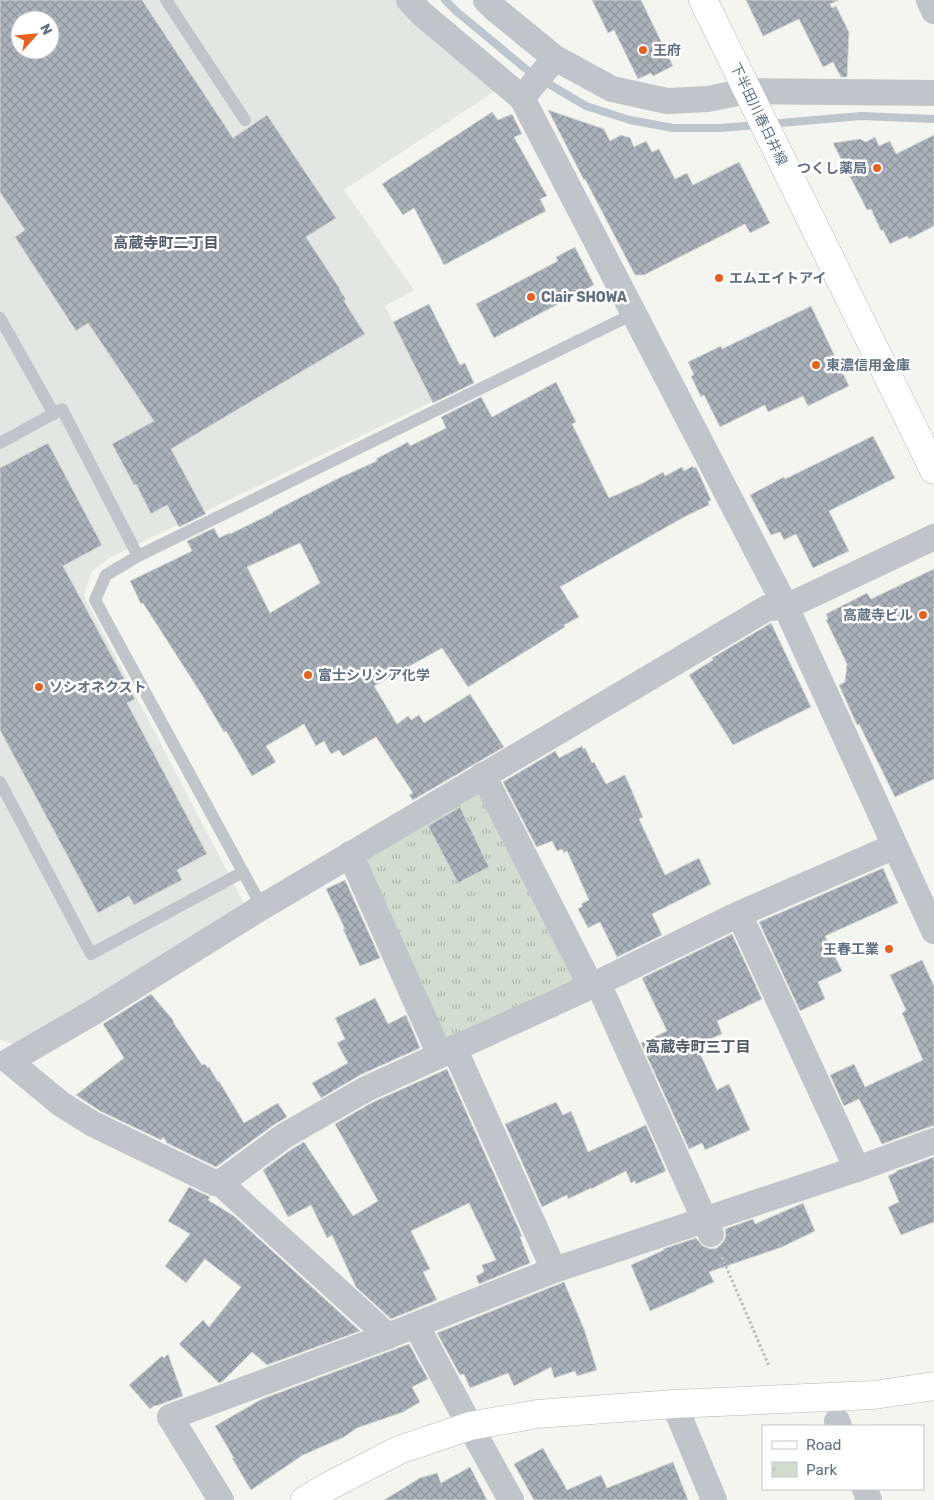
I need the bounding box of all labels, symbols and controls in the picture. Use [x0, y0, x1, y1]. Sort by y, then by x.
north arrow [10, 10, 60, 60]
text: N [36, 21, 56, 38]
place label: 王府 [653, 42, 681, 59]
marker: 王府 [637, 44, 649, 56]
street label: 下半田川春日井線 [726, 60, 791, 168]
place label: つくし薬局 [797, 160, 867, 177]
marker: つくし薬局 [871, 162, 883, 174]
district label: 高蔵寺町二丁目 [113, 234, 219, 252]
place label: エムエイトアイ [729, 270, 826, 287]
marker: エムエイトアイ [713, 272, 725, 284]
place label: Clair SHOWA [541, 289, 627, 306]
marker: Clair SHOWA [525, 291, 537, 303]
place label: 東濃信用金庫 [826, 357, 910, 374]
marker: 東濃信用金庫 [810, 359, 822, 371]
place label: 高蔵寺ビル [843, 607, 913, 624]
marker: 高蔵寺ビル [917, 609, 929, 621]
place label: 富士シリシア化学 [318, 667, 430, 684]
marker: 富士シリシア化学 [302, 669, 314, 681]
place label: ソシオネクスト [49, 679, 147, 696]
marker: ソシオネクスト [33, 681, 45, 693]
place label: 王春工業 [823, 941, 879, 958]
marker: 王春工業 [883, 943, 895, 955]
district label: 高蔵寺町三丁目 [645, 1038, 751, 1056]
legend [762, 1425, 924, 1490]
text: Road [806, 1436, 842, 1454]
text: Park [806, 1461, 837, 1479]

